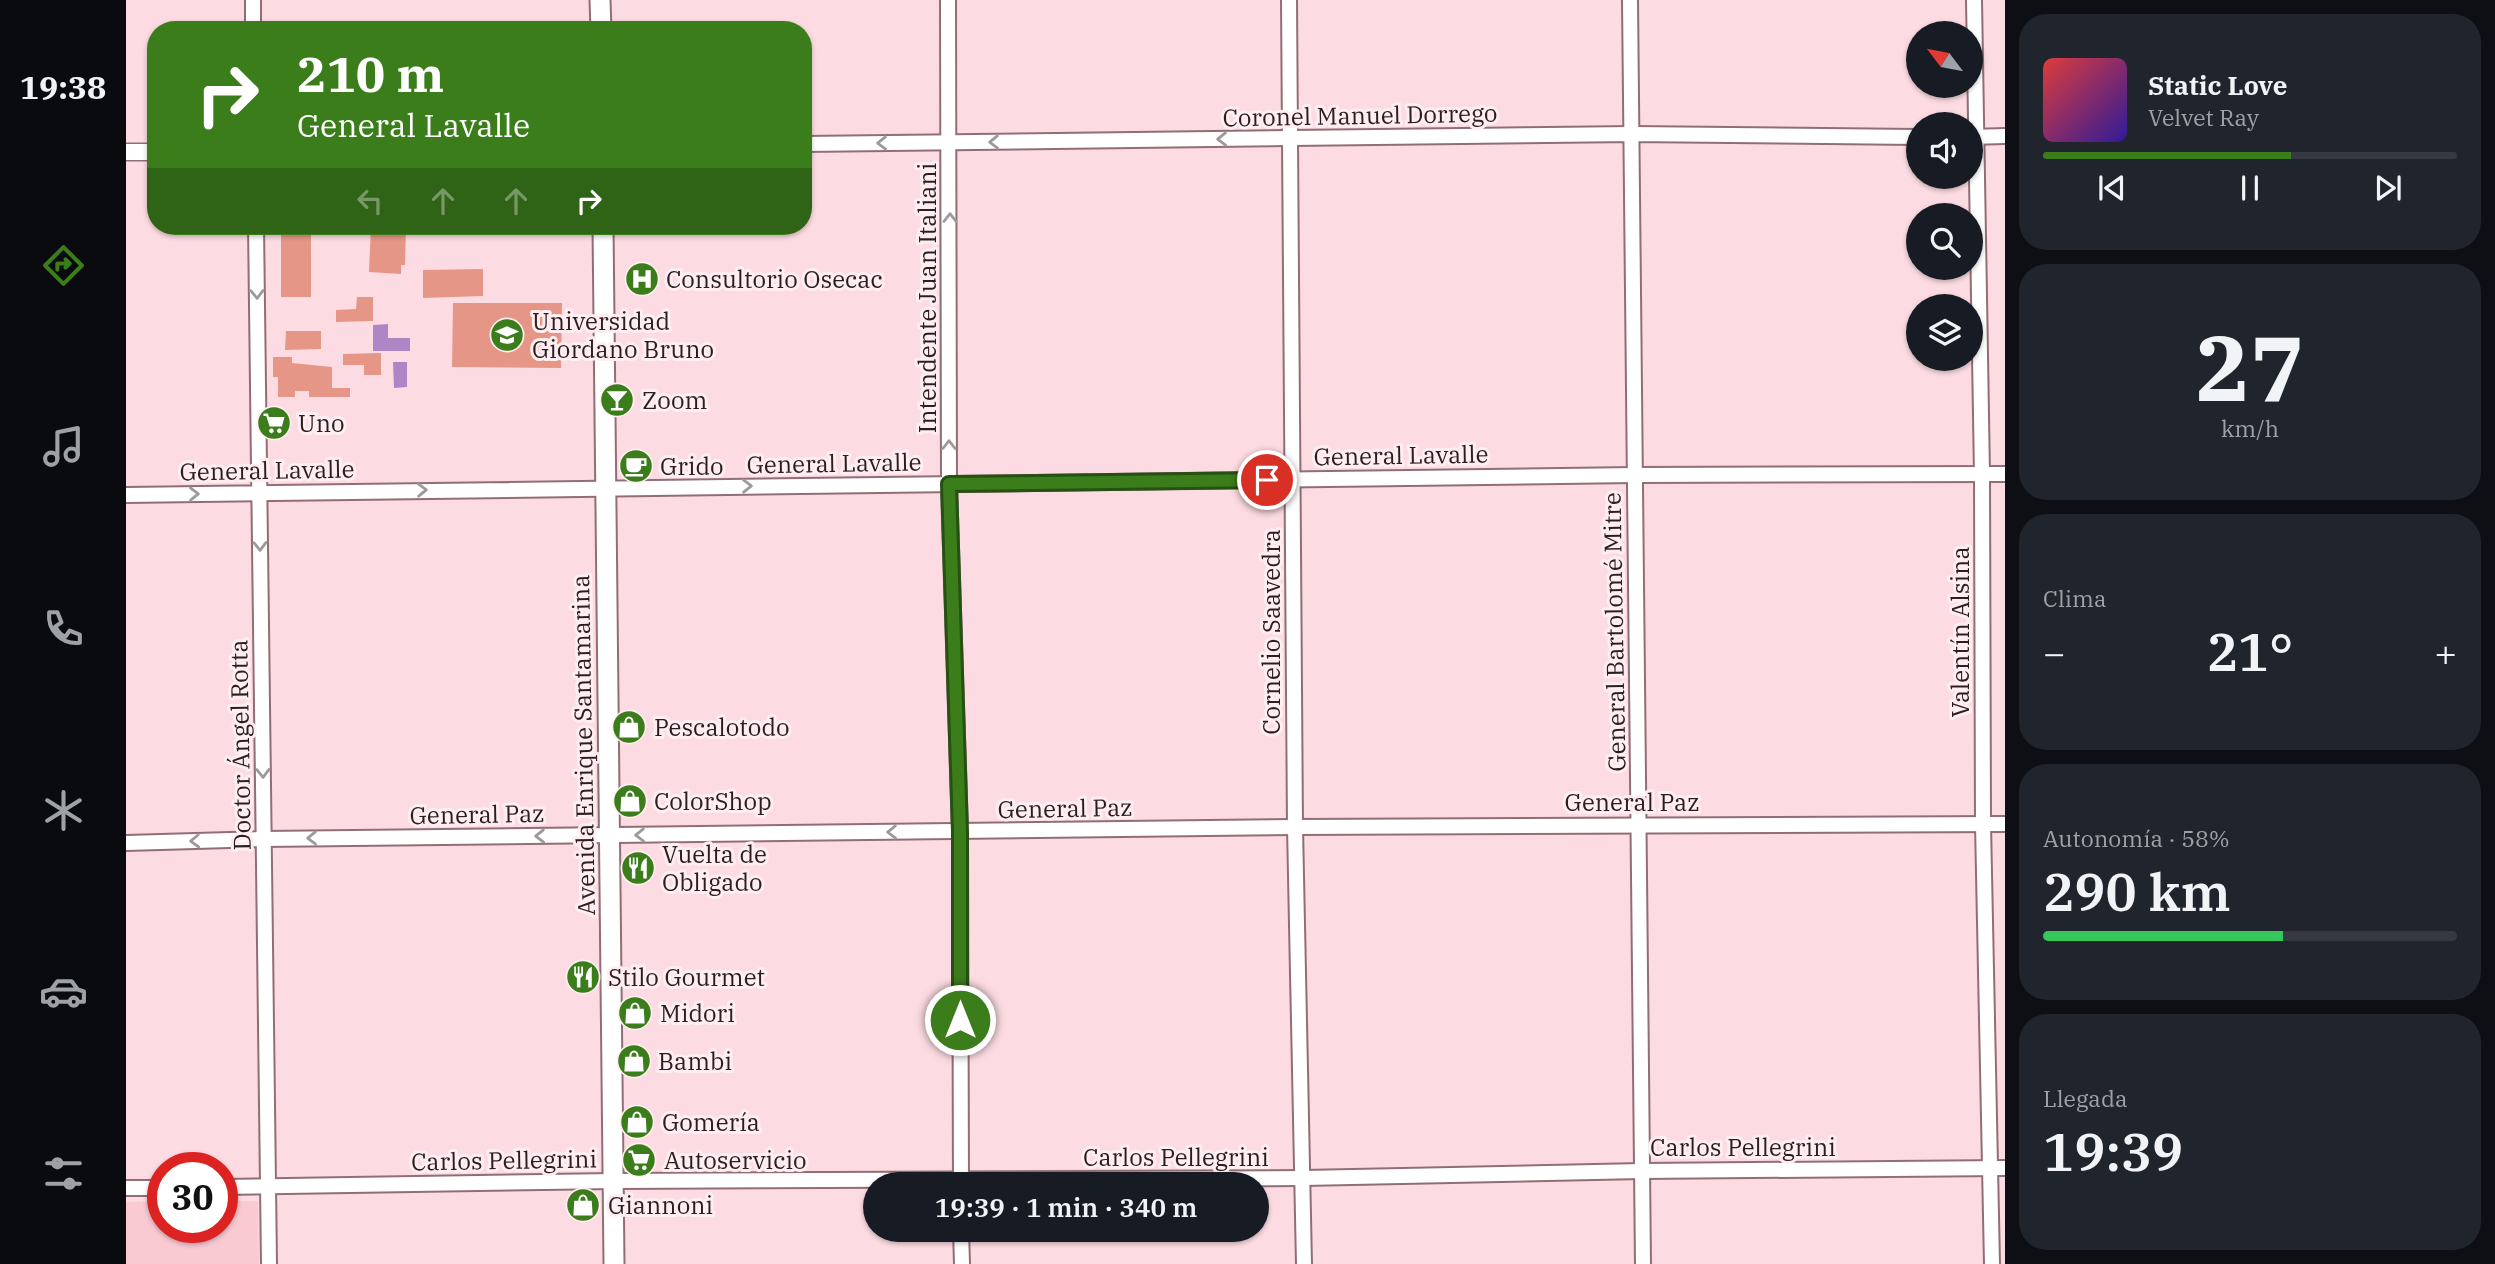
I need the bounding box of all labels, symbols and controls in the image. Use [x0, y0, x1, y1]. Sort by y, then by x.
north arrow [1906, 21, 1983, 98]
map controls [1906, 21, 1983, 371]
text: 210 m [297, 42, 444, 105]
icon: right [182, 49, 273, 140]
text: 19:38 [20, 66, 106, 108]
text: Static Love [2148, 68, 2287, 102]
street label: Coronel Manuel Dorrego [1222, 97, 1498, 133]
text: Velvet Ray [2148, 102, 2259, 132]
text: General Lavalle [297, 104, 530, 146]
button: sound [1906, 112, 1983, 189]
one-way arrow [1216, 131, 1226, 147]
one-way arrow [988, 134, 999, 150]
one-way arrow [876, 135, 887, 151]
street label: Intendente Juan Italiani [911, 163, 943, 433]
icon: previous [2093, 169, 2131, 207]
icon: pause [2231, 169, 2269, 207]
icon: next [2369, 169, 2407, 207]
icon: left [351, 182, 389, 220]
icon: ahead [424, 182, 462, 220]
icon: ahead [497, 182, 535, 220]
icon: right [570, 182, 608, 220]
button: search [1906, 203, 1983, 280]
one-way arrow [942, 212, 958, 222]
icon: directions [39, 241, 88, 290]
hospital icon: Consultorio Osecac [623, 260, 661, 298]
place label: Consultorio Osecac [666, 263, 883, 295]
one-way arrow [249, 289, 264, 300]
button: layers [1906, 294, 1983, 371]
place label: Universidad Giordano Bruno [532, 305, 714, 365]
text: 27 [2195, 308, 2305, 426]
school or university icon: Universidad Giordano Bruno [488, 316, 526, 354]
bar icon: Zoom [598, 381, 636, 419]
place label: Zoom [642, 384, 707, 416]
supermarket icon: Uno [255, 404, 293, 442]
place label: Uno [298, 407, 345, 439]
text: km/h [2221, 413, 2279, 443]
icon: music [39, 422, 88, 471]
street label: General Lavalle [1313, 437, 1489, 473]
one-way arrow [941, 439, 957, 450]
street label: General Lavalle [746, 445, 922, 481]
cafe icon: Grido [617, 447, 655, 485]
place label: Grido [660, 450, 724, 482]
pin [1237, 450, 1297, 510]
street label: General Lavalle [179, 452, 355, 488]
icon: arrive [1248, 461, 1286, 499]
one-way arrow [742, 479, 753, 494]
one-way arrow [417, 482, 427, 498]
one-way arrow [189, 486, 200, 501]
street label: General Bartolomé Mitre [1596, 492, 1632, 772]
street label: Cornelio Saavedra [1255, 529, 1287, 735]
one-way arrow [252, 541, 268, 552]
street label: Valentín Alsina [1944, 547, 1976, 717]
street label: Avenida Enrique Santamarina [564, 574, 602, 916]
text: Clima [2043, 583, 2107, 613]
icon: phone [39, 604, 88, 653]
text: 21° [2207, 618, 2293, 685]
text: − [2043, 628, 2066, 677]
text: + [2434, 628, 2457, 677]
street label: Doctor Ángel Rotta [222, 639, 258, 851]
shop icon: Pescalotodo [610, 708, 648, 746]
place label: Pescalotodo [654, 711, 790, 743]
one-way arrow [255, 769, 271, 779]
shop icon: ColorShop [611, 782, 649, 820]
place label: ColorShop [654, 785, 772, 817]
icon: climate [39, 786, 88, 835]
street label: General Paz [1565, 786, 1699, 818]
street label: General Paz [997, 791, 1133, 825]
street label: General Paz [409, 797, 545, 831]
text: Autonomía · 58% [2043, 823, 2230, 853]
one-way arrow [886, 825, 897, 840]
one-way arrow [634, 827, 644, 843]
one-way arrow [534, 828, 545, 844]
one-way arrow [307, 831, 318, 846]
one-way arrow [189, 833, 200, 849]
place label: Vuelta de Obligado [662, 838, 767, 898]
restaurant icon: Vuelta de Obligado [619, 849, 657, 887]
text: 290 km [2043, 858, 2231, 925]
restaurant icon: Stilo Gourmet [564, 958, 602, 996]
place label: Stilo Gourmet [608, 961, 765, 993]
icon: car [39, 967, 88, 1016]
position arrow [923, 983, 997, 1057]
shop icon: Midori [616, 994, 654, 1032]
place label: Midori [660, 997, 735, 1029]
shop icon: Bambi [615, 1042, 653, 1080]
place label: Bambi [658, 1045, 732, 1077]
text: Llegada [2043, 1083, 2127, 1113]
shop icon: Gomería [618, 1103, 656, 1141]
place label: Gomería [662, 1106, 760, 1138]
text: 19:39 [2043, 1118, 2183, 1185]
street label: Carlos Pellegrini [1650, 1131, 1836, 1163]
supermarket icon: Autoservicio [620, 1141, 658, 1179]
street label: Carlos Pellegrini [1083, 1141, 1269, 1173]
street label: Carlos Pellegrini [411, 1142, 597, 1178]
place label: Autoservicio [664, 1144, 807, 1176]
icon: filters [39, 1149, 88, 1198]
speed limit sign: 30 [147, 1152, 238, 1243]
shop icon: Giannoni [564, 1186, 602, 1224]
place label: Giannoni [608, 1189, 713, 1221]
text: 19:39 · 1 min · 340 m [935, 1190, 1197, 1224]

